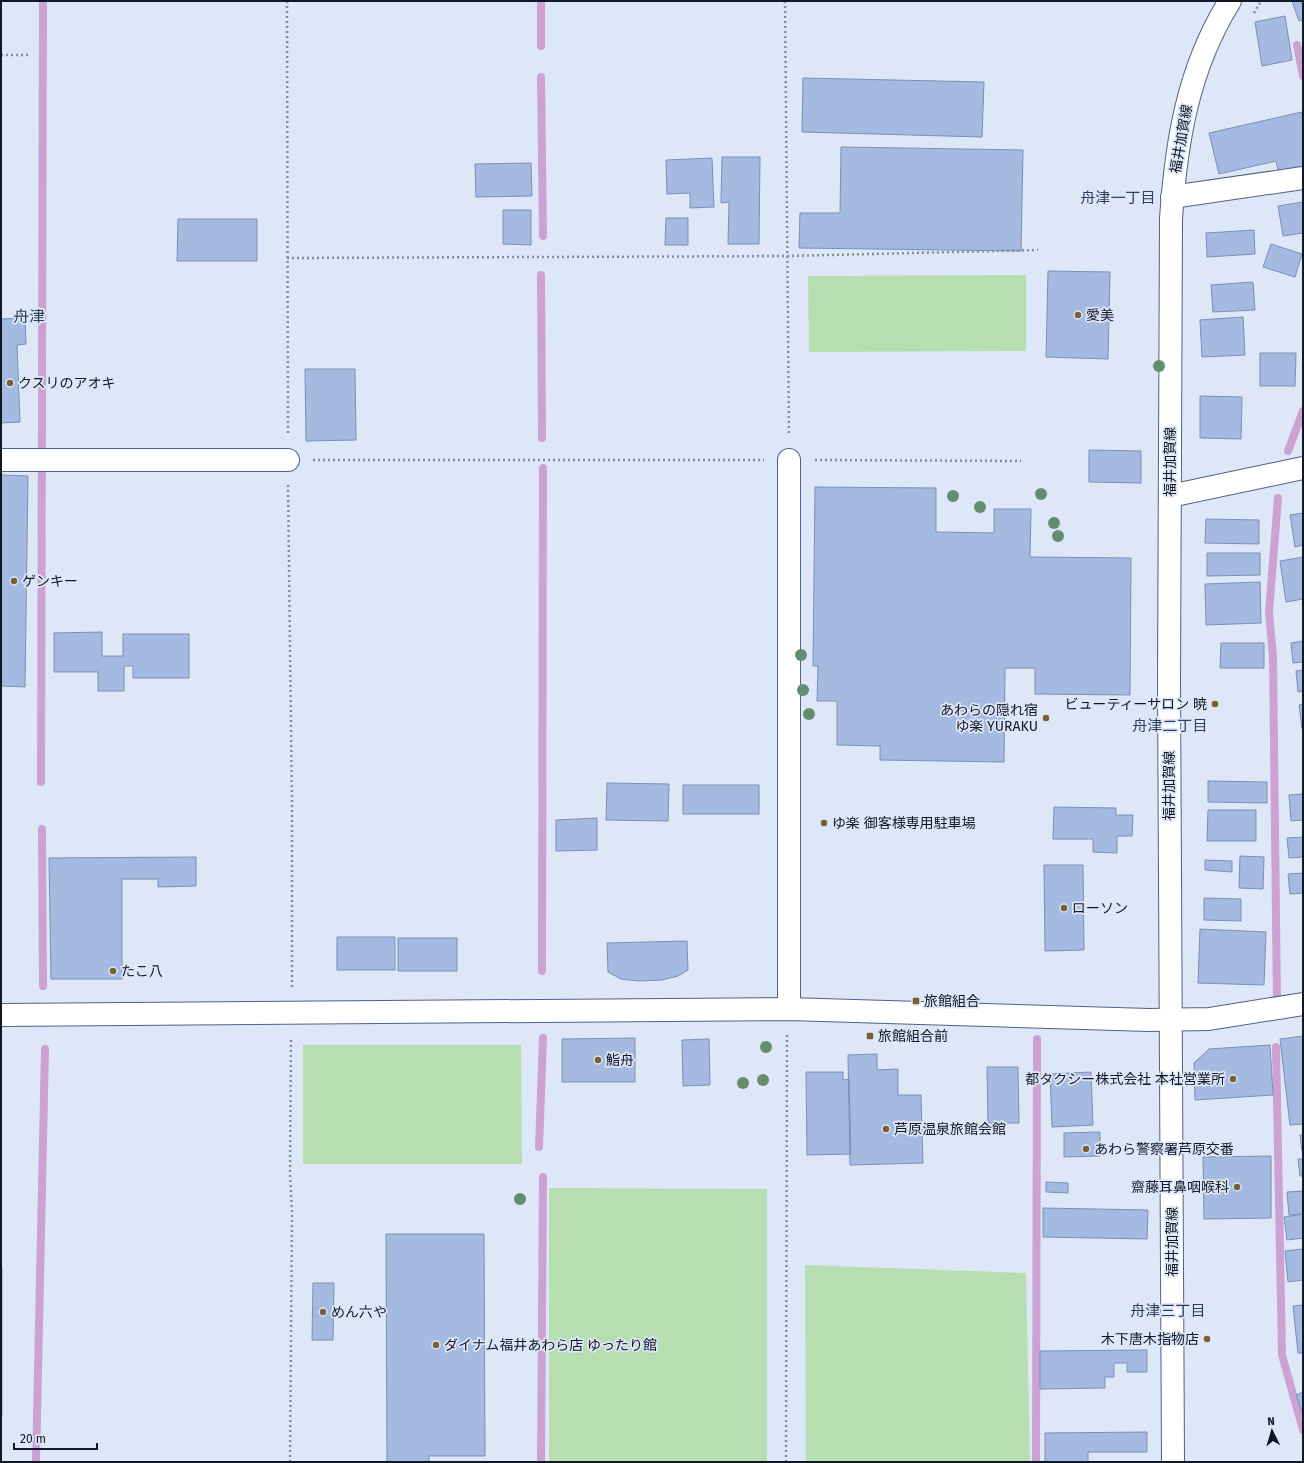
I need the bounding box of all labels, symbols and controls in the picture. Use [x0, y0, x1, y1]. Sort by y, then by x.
street label: 福井加賀線 [1167, 103, 1196, 175]
district label: 舟津一丁目 [1080, 189, 1156, 207]
district label: 舟津 [13, 307, 45, 326]
place label: 愛美 [1086, 307, 1114, 324]
marker: 愛美 [1073, 310, 1083, 320]
place label: クスリのアオキ [18, 375, 116, 392]
marker: クスリのアオキ [5, 378, 15, 388]
street label: 福井加賀線 [1162, 427, 1179, 497]
place label: ゲンキー [22, 573, 78, 590]
marker: ゲンキー [9, 576, 19, 586]
place label: ビューティーサロン 暁 [1064, 696, 1207, 713]
marker: ビューティーサロン 暁 [1210, 699, 1220, 709]
place label: あわらの隠れ宿 ゆ楽 YURAKU [940, 702, 1038, 735]
marker: あわらの隠れ宿 ゆ楽 YURAKU [1041, 713, 1051, 723]
district label: 舟津二丁目 [1132, 717, 1208, 735]
street label: 福井加賀線 [1161, 751, 1178, 821]
place label: ゆ楽 御客様専用駐車場 [832, 815, 976, 832]
marker: ゆ楽 御客様専用駐車場 [819, 818, 829, 828]
place label: ローソン [1072, 900, 1128, 917]
marker: ローソン [1059, 903, 1069, 913]
place label: たこ八 [121, 963, 163, 980]
marker: たこ八 [108, 966, 118, 976]
place label: 旅館組合 [924, 993, 980, 1010]
marker: 旅館組合 [911, 996, 921, 1006]
place label: 旅館組合前 [878, 1028, 948, 1045]
marker: 旅館組合前 [865, 1031, 875, 1041]
place label: 鮨舟 [606, 1052, 634, 1069]
marker: 鮨舟 [593, 1055, 603, 1065]
place label: 都タクシー株式会社 本社営業所 [1025, 1071, 1225, 1088]
marker: 都タクシー株式会社 本社営業所 [1228, 1074, 1238, 1084]
place label: 芦原温泉旅館会館 [894, 1121, 1006, 1138]
marker: 芦原温泉旅館会館 [881, 1124, 891, 1134]
place label: あわら警察署芦原交番 [1094, 1141, 1234, 1158]
marker: あわら警察署芦原交番 [1081, 1144, 1091, 1154]
place label: 齋藤耳鼻咽喉科 [1131, 1179, 1229, 1196]
marker: 齋藤耳鼻咽喉科 [1232, 1182, 1242, 1192]
street label: 福井加賀線 [1164, 1207, 1181, 1277]
district label: 舟津三丁目 [1130, 1302, 1206, 1320]
place label: めん六や [331, 1304, 387, 1321]
marker: めん六や [318, 1307, 328, 1317]
place label: 木下唐木指物店 [1101, 1331, 1199, 1348]
marker: 木下唐木指物店 [1202, 1334, 1212, 1344]
place label: ダイナム福井あわら店 ゆったり館 [444, 1337, 657, 1354]
marker: ダイナム福井あわら店 ゆったり館 [431, 1340, 441, 1350]
north arrow [1252, 1411, 1292, 1451]
text: N [1267, 1415, 1275, 1428]
scale bar [14, 1425, 97, 1451]
text: 20 m [20, 1432, 46, 1446]

